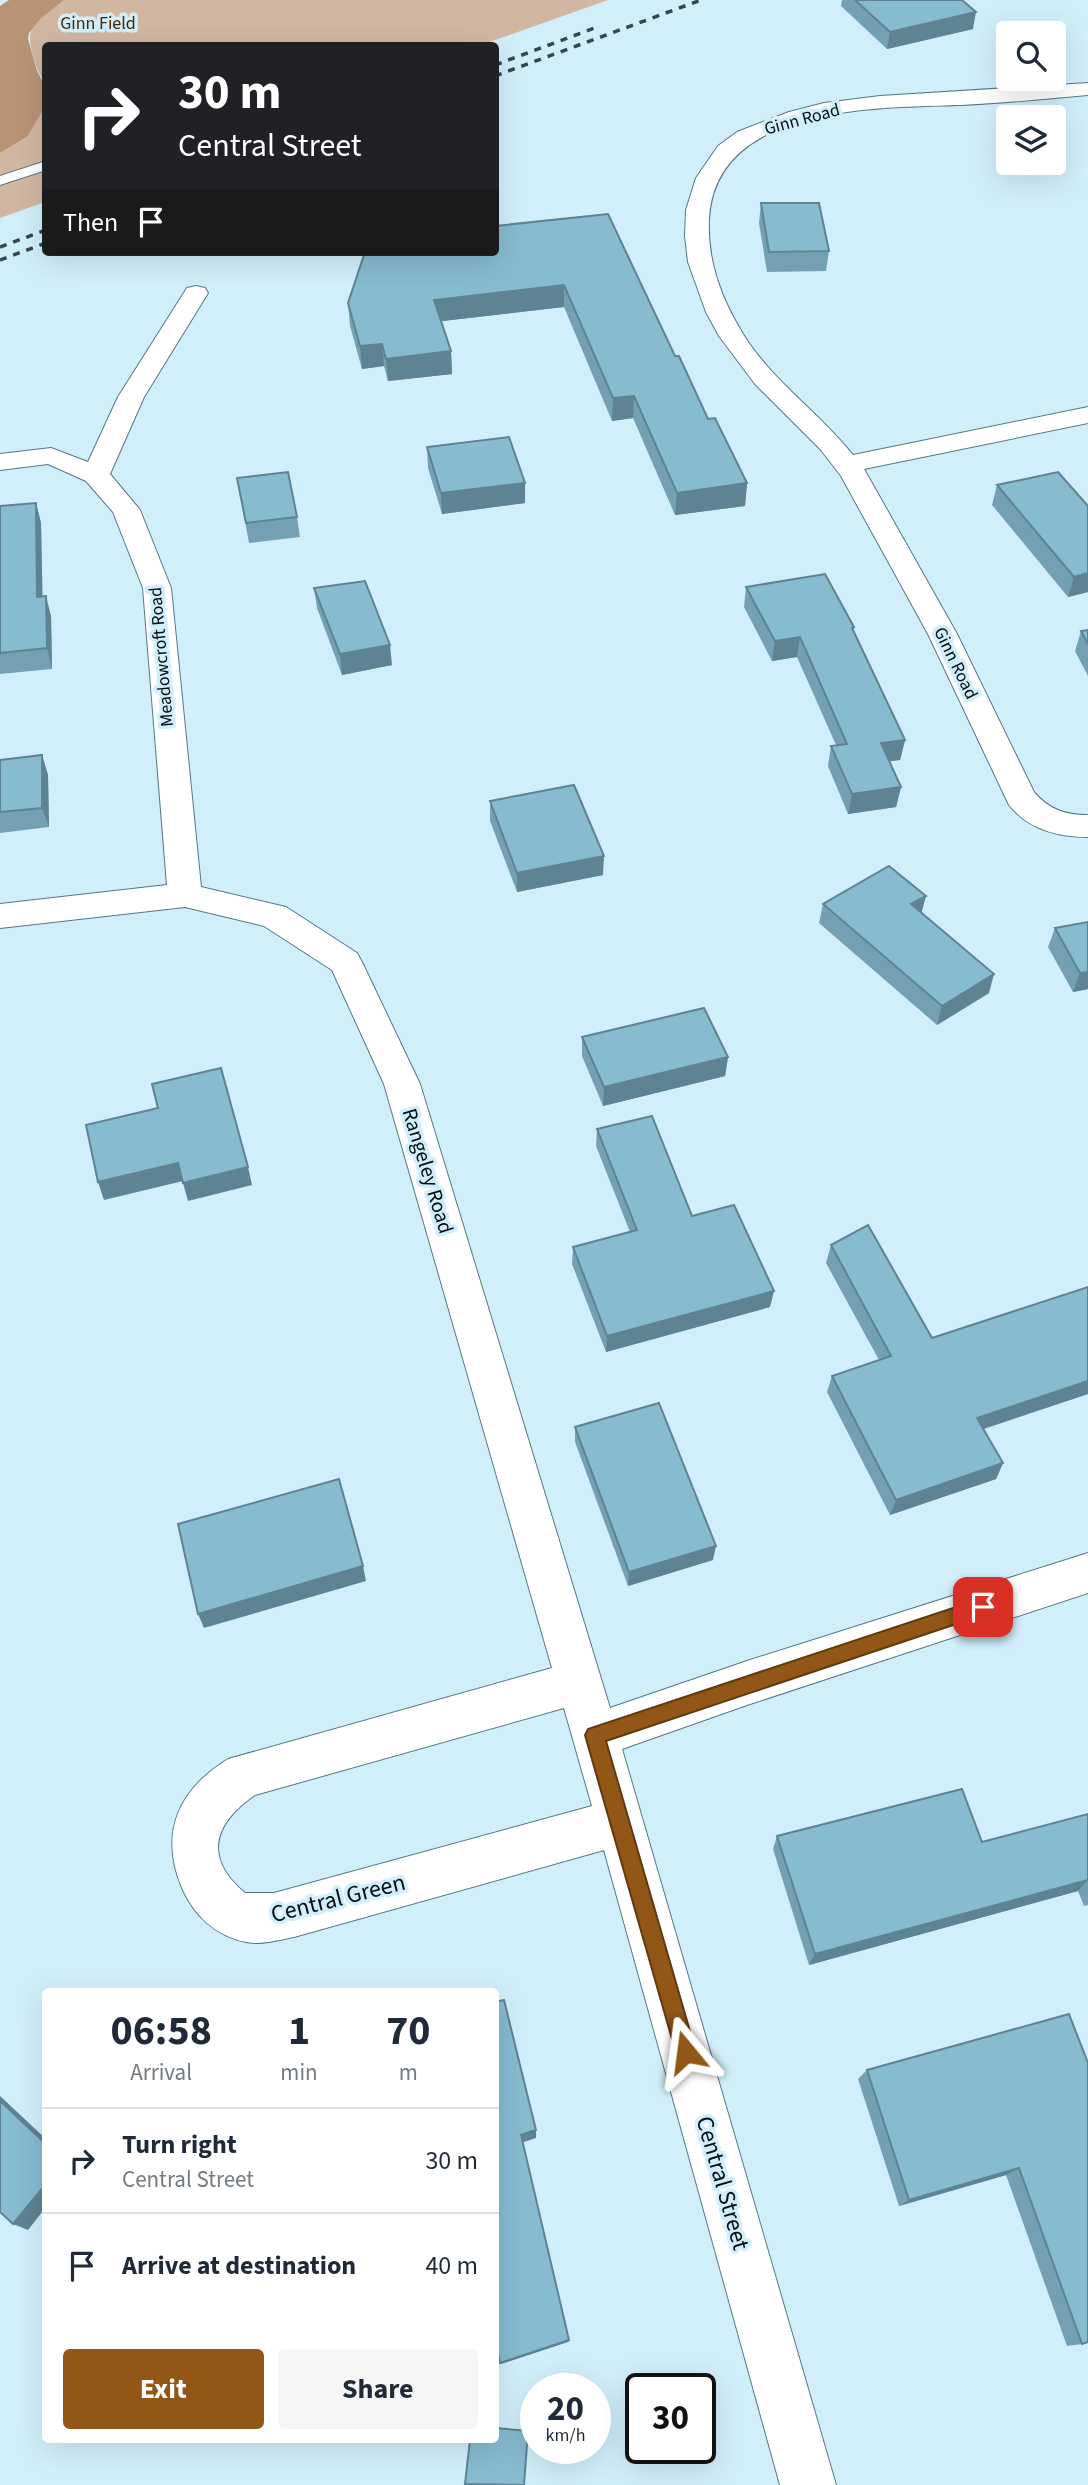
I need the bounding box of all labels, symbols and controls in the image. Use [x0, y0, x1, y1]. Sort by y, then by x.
park label: Ginn Field [60, 11, 136, 36]
map controls [996, 21, 1066, 175]
button: search [996, 21, 1066, 91]
text: 30 m [178, 58, 282, 128]
icon: right [63, 70, 154, 161]
street label: Ginn Road [761, 97, 843, 142]
button: layers [996, 105, 1066, 175]
text: Central Street [178, 123, 362, 169]
icon: arrive [132, 203, 170, 241]
text: Then [63, 204, 118, 241]
street label: Meadowcroft Road [143, 586, 180, 728]
street label: Ginn Road [927, 623, 984, 704]
street label: Rangeley Road [395, 1105, 461, 1237]
pin [953, 1577, 1013, 1637]
icon: arrive [964, 1588, 1002, 1626]
street label: Central Green [267, 1865, 409, 1932]
text: 06:58 [111, 2001, 212, 2061]
text: 1 [288, 2001, 310, 2061]
text: 70 [386, 2001, 430, 2061]
position arrow [649, 2015, 723, 2089]
text: Arrival [130, 2056, 192, 2089]
text: min [280, 2056, 318, 2089]
text: m [399, 2056, 418, 2089]
street label: Central Street [687, 2112, 758, 2254]
text: Turn right [122, 2126, 237, 2163]
icon: right [63, 2142, 101, 2180]
text: 30 m [425, 2142, 478, 2179]
text: Central Street [122, 2163, 254, 2196]
icon: arrive [63, 2247, 101, 2285]
text: Arrive at destination [122, 2247, 356, 2284]
text: 40 m [425, 2247, 478, 2284]
button: Exit [63, 2349, 264, 2429]
button: Share [278, 2349, 478, 2429]
speed limit sign: 30 [625, 2373, 716, 2464]
text: 20 [547, 2384, 584, 2434]
text: km/h [546, 2423, 585, 2448]

